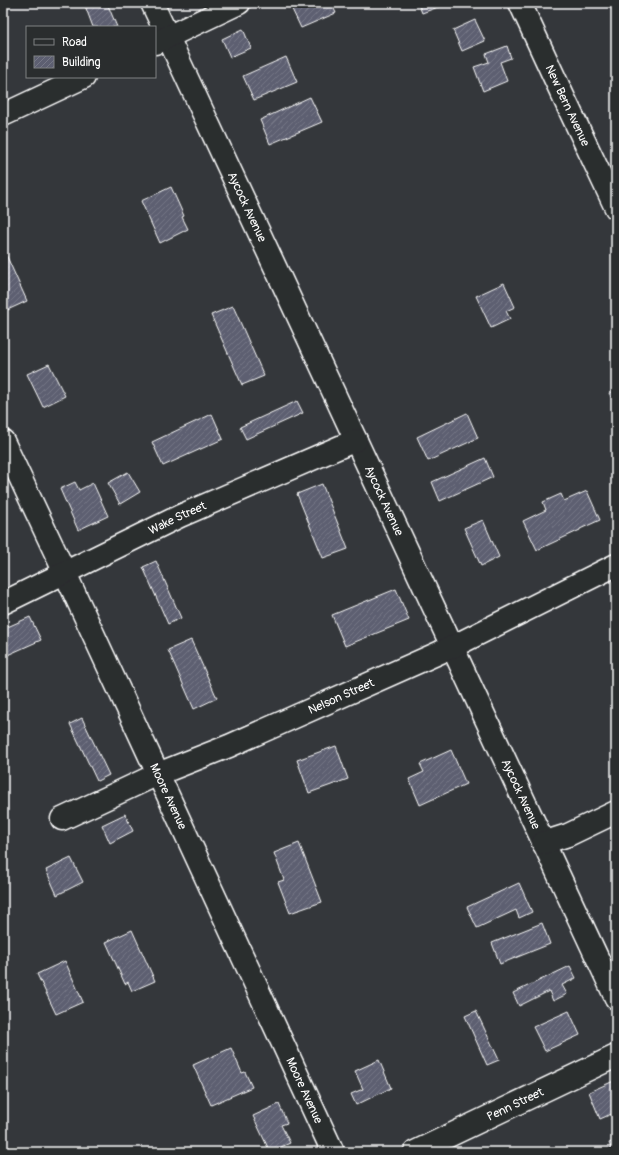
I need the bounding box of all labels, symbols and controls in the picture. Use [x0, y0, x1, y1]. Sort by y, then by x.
legend [26, 26, 156, 78]
text: Road [62, 35, 87, 50]
text: Building [62, 55, 101, 70]
street label: New Bern Avenue [542, 62, 593, 149]
street label: Aycock Avenue [224, 169, 270, 244]
street label: Aycock Avenue [361, 463, 407, 538]
street label: Wake Street [146, 498, 209, 538]
street label: Nelson Street [306, 675, 377, 717]
street label: Aycock Avenue [498, 757, 544, 832]
street label: Moore Avenue [147, 761, 190, 832]
street label: Moore Avenue [283, 1055, 326, 1126]
street label: Penn Street [484, 1084, 546, 1124]

